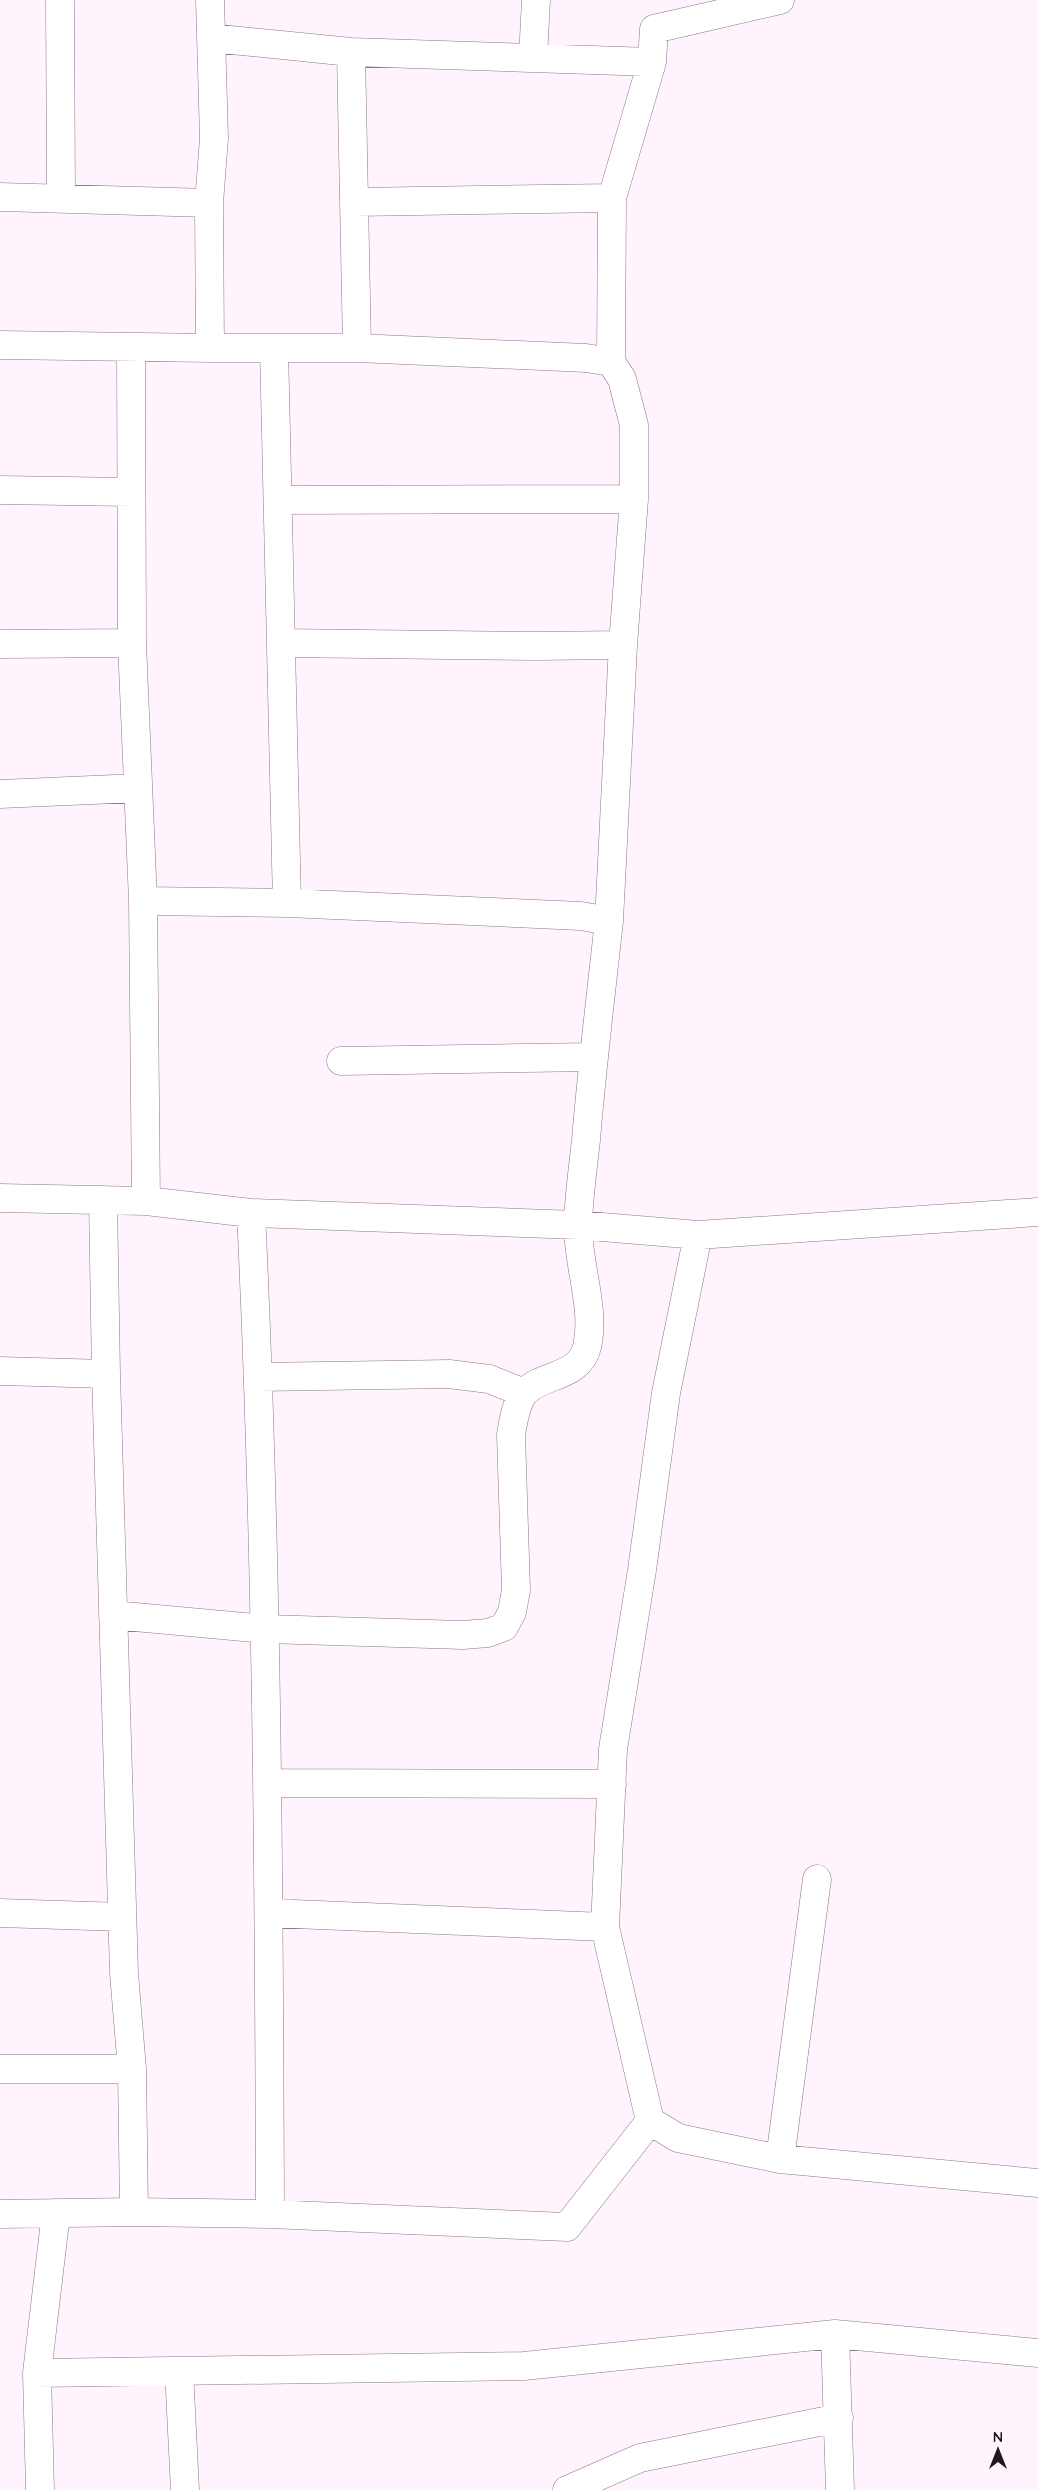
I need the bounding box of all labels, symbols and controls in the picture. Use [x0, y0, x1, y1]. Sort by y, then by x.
north arrow [973, 2425, 1023, 2475]
text: N [993, 2428, 1003, 2446]

